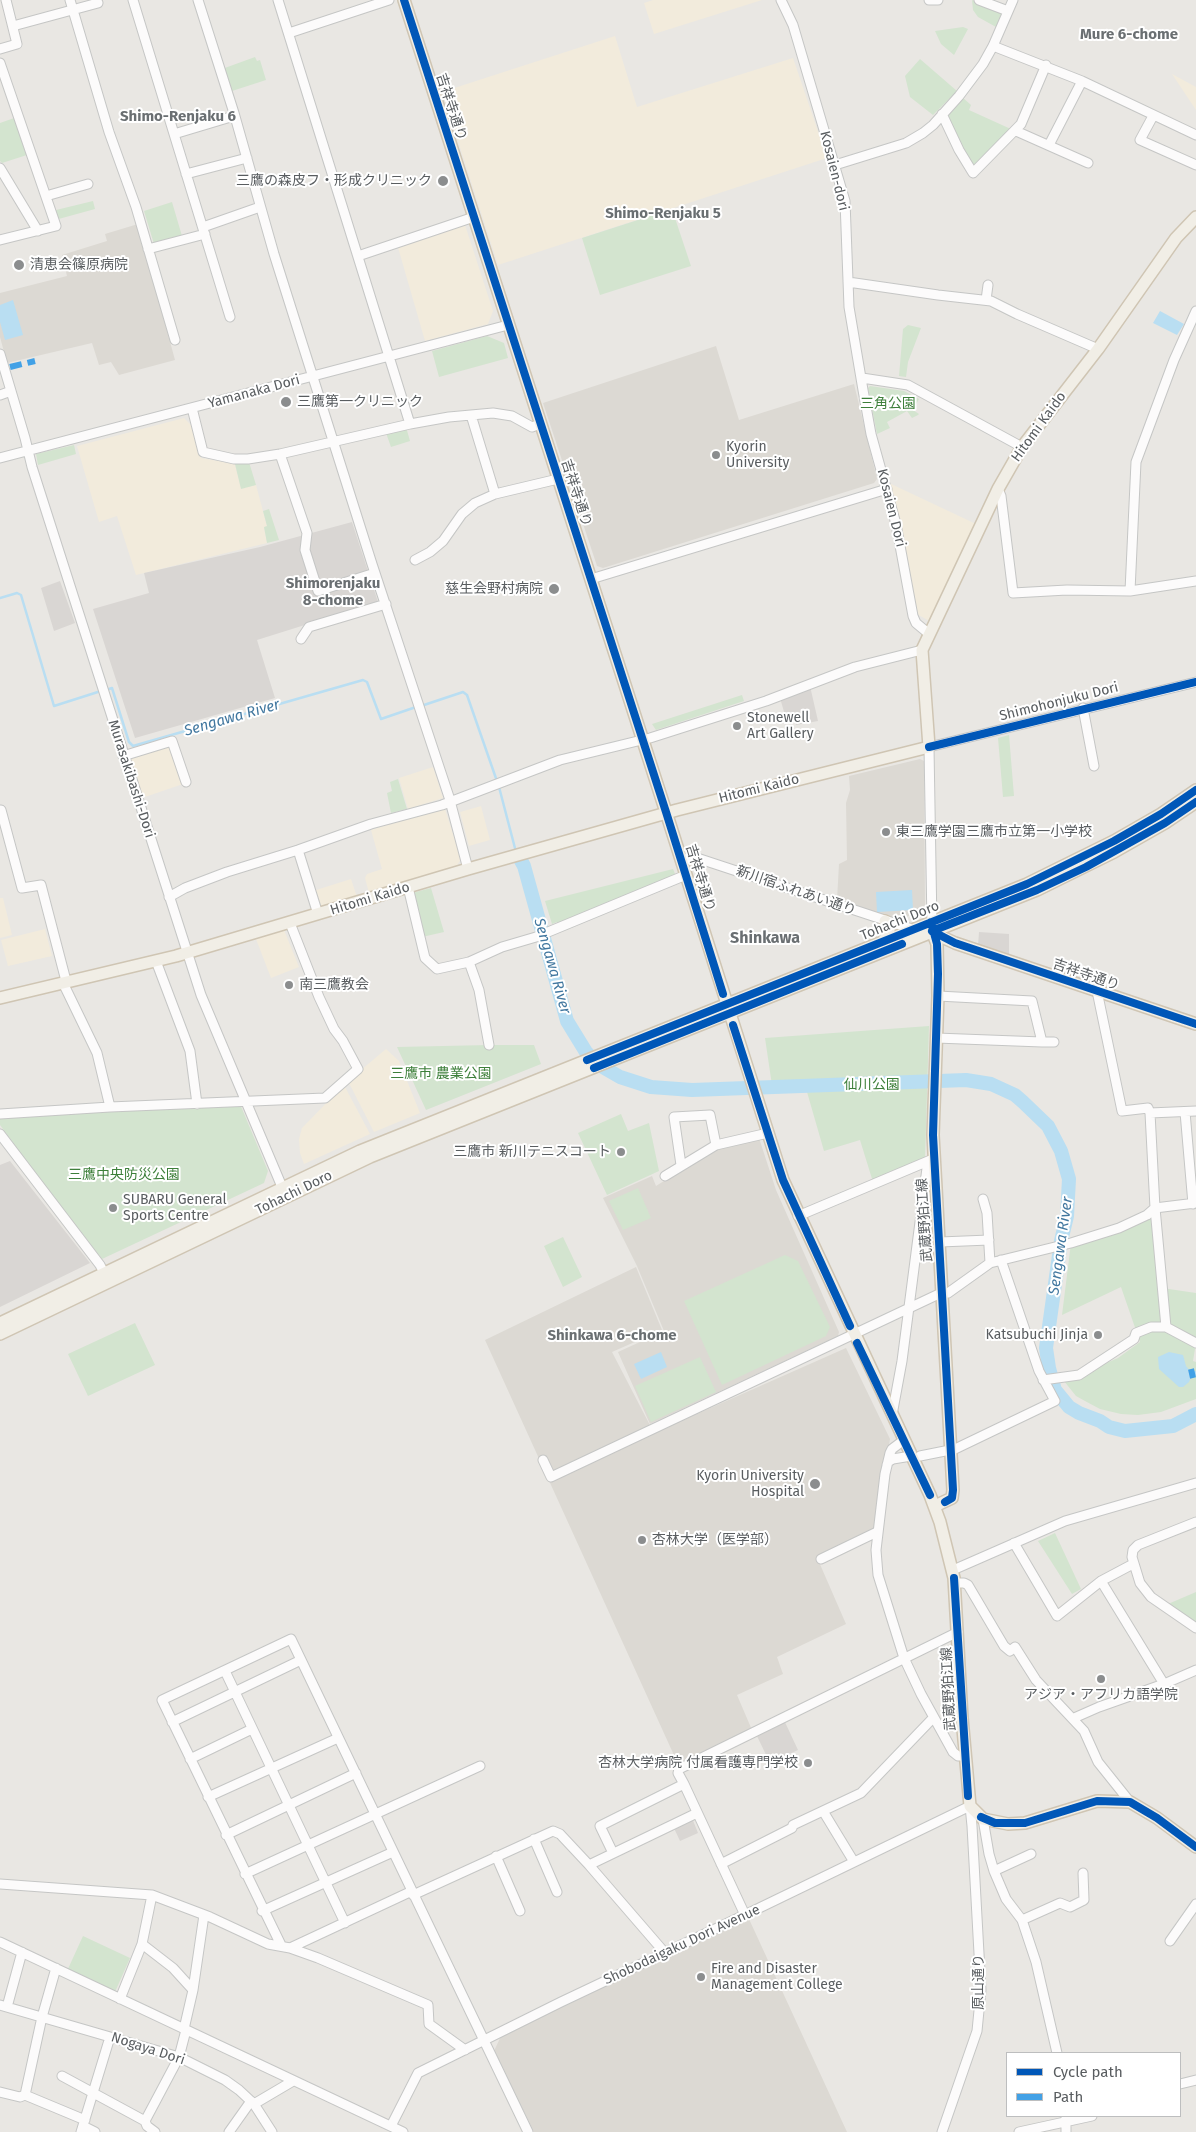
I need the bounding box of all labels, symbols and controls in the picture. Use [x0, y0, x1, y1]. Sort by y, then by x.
district label: Mure 6-chome [1080, 26, 1178, 44]
street label: 吉祥寺通り [432, 71, 470, 143]
district label: Shimo-Renjaku 6 [120, 108, 236, 126]
street label: Kosaien-dori [816, 129, 852, 213]
place label: 三鷹の森皮フ・形成クリニック [236, 173, 432, 189]
marker: 三鷹の森皮フ・形成クリニック [436, 174, 450, 188]
district label: Shimo-Renjaku 5 [605, 205, 721, 223]
place label: 清恵会篠原病院 [30, 257, 128, 273]
marker: 清恵会篠原病院 [12, 258, 26, 272]
street label: Yamanaka Dori [206, 372, 302, 412]
street label: Hitomi Kaido [1008, 389, 1070, 465]
place label: 三鷹第一クリニック [297, 394, 423, 410]
marker: 三鷹第一クリニック [279, 395, 293, 409]
park label: 三角公園 [860, 396, 916, 412]
place label: Kyorin University [726, 439, 789, 472]
marker: Kyorin University [710, 449, 722, 461]
street label: 吉祥寺通り [557, 457, 595, 529]
street label: Kosaien Dori [873, 467, 909, 549]
district label: Shimorenjaku 8-chome [286, 575, 380, 610]
place label: 慈生会野村病院 [445, 581, 543, 597]
marker: 慈生会野村病院 [547, 582, 561, 596]
street label: Shimohonjuku Dori [998, 679, 1120, 725]
water label: Sengawa River [182, 696, 282, 740]
place label: Stonewell Art Gallery [747, 710, 814, 742]
street label: Murasakibashi-Dori [104, 718, 158, 840]
marker: Stonewell Art Gallery [731, 720, 743, 732]
street label: Hitomi Kaido [717, 771, 801, 807]
place label: 東三鷹学園三鷹市立第一小学校 [896, 824, 1092, 840]
marker: 東三鷹学園三鷹市立第一小学校 [880, 826, 892, 838]
street label: 吉祥寺通り [682, 842, 718, 914]
street label: 新川宿ふれあい通り [734, 863, 858, 919]
street label: Hitomi Kaido [328, 879, 412, 919]
street label: Tohachi Doro [858, 898, 942, 944]
water label: Sengawa River [530, 916, 574, 1016]
district label: Shinkawa [730, 929, 800, 949]
street label: 吉祥寺通り [1050, 956, 1122, 994]
place label: 南三鷹教会 [299, 977, 369, 993]
marker: 南三鷹教会 [283, 979, 295, 991]
park label: 三鷹市 農業公園 [390, 1066, 492, 1082]
park label: 仙川公園 [844, 1077, 900, 1093]
place label: 三鷹市 新川テニスコート [453, 1144, 611, 1160]
marker: 三鷹市 新川テニスコート [615, 1146, 627, 1158]
park label: 三鷹中央防災公園 [68, 1167, 180, 1183]
street label: Tohachi Doro [253, 1167, 335, 1219]
street label: 武蔵野狛江線 [914, 1178, 936, 1262]
place label: SUBARU General Sports Centre [123, 1192, 227, 1224]
water label: Sengawa River [1045, 1196, 1077, 1296]
marker: SUBARU General Sports Centre [107, 1202, 119, 1214]
district label: Shinkawa 6-chome [547, 1327, 677, 1345]
place label: Katsubuchi Jinja [986, 1327, 1088, 1343]
marker: Katsubuchi Jinja [1092, 1329, 1104, 1341]
place label: Kyorin University Hospital [696, 1468, 804, 1500]
marker: Kyorin University Hospital [808, 1477, 822, 1491]
place label: 杏林大学（医学部） [652, 1532, 778, 1548]
marker: 杏林大学（医学部） [636, 1534, 648, 1546]
street label: 武蔵野狛江線 [938, 1647, 960, 1731]
marker: アジア・アフリカ語学院 [1095, 1673, 1107, 1685]
place label: アジア・アフリカ語学院 [1024, 1687, 1178, 1703]
place label: 杏林大学病院 付属看護専門学校 [598, 1755, 798, 1771]
marker: 杏林大学病院 付属看護専門学校 [802, 1757, 814, 1769]
street label: Shobodaigaku Dori Avenue [601, 1901, 763, 1989]
street label: 原山通り [971, 1954, 987, 2010]
place label: Fire and Disaster Management College [711, 1961, 843, 1994]
marker: Fire and Disaster Management College [695, 1971, 707, 1983]
street label: Nogaya Dori [109, 2029, 187, 2069]
legend [1006, 2052, 1181, 2117]
text: Cycle path [1053, 2063, 1123, 2081]
text: Path [1053, 2088, 1083, 2106]

